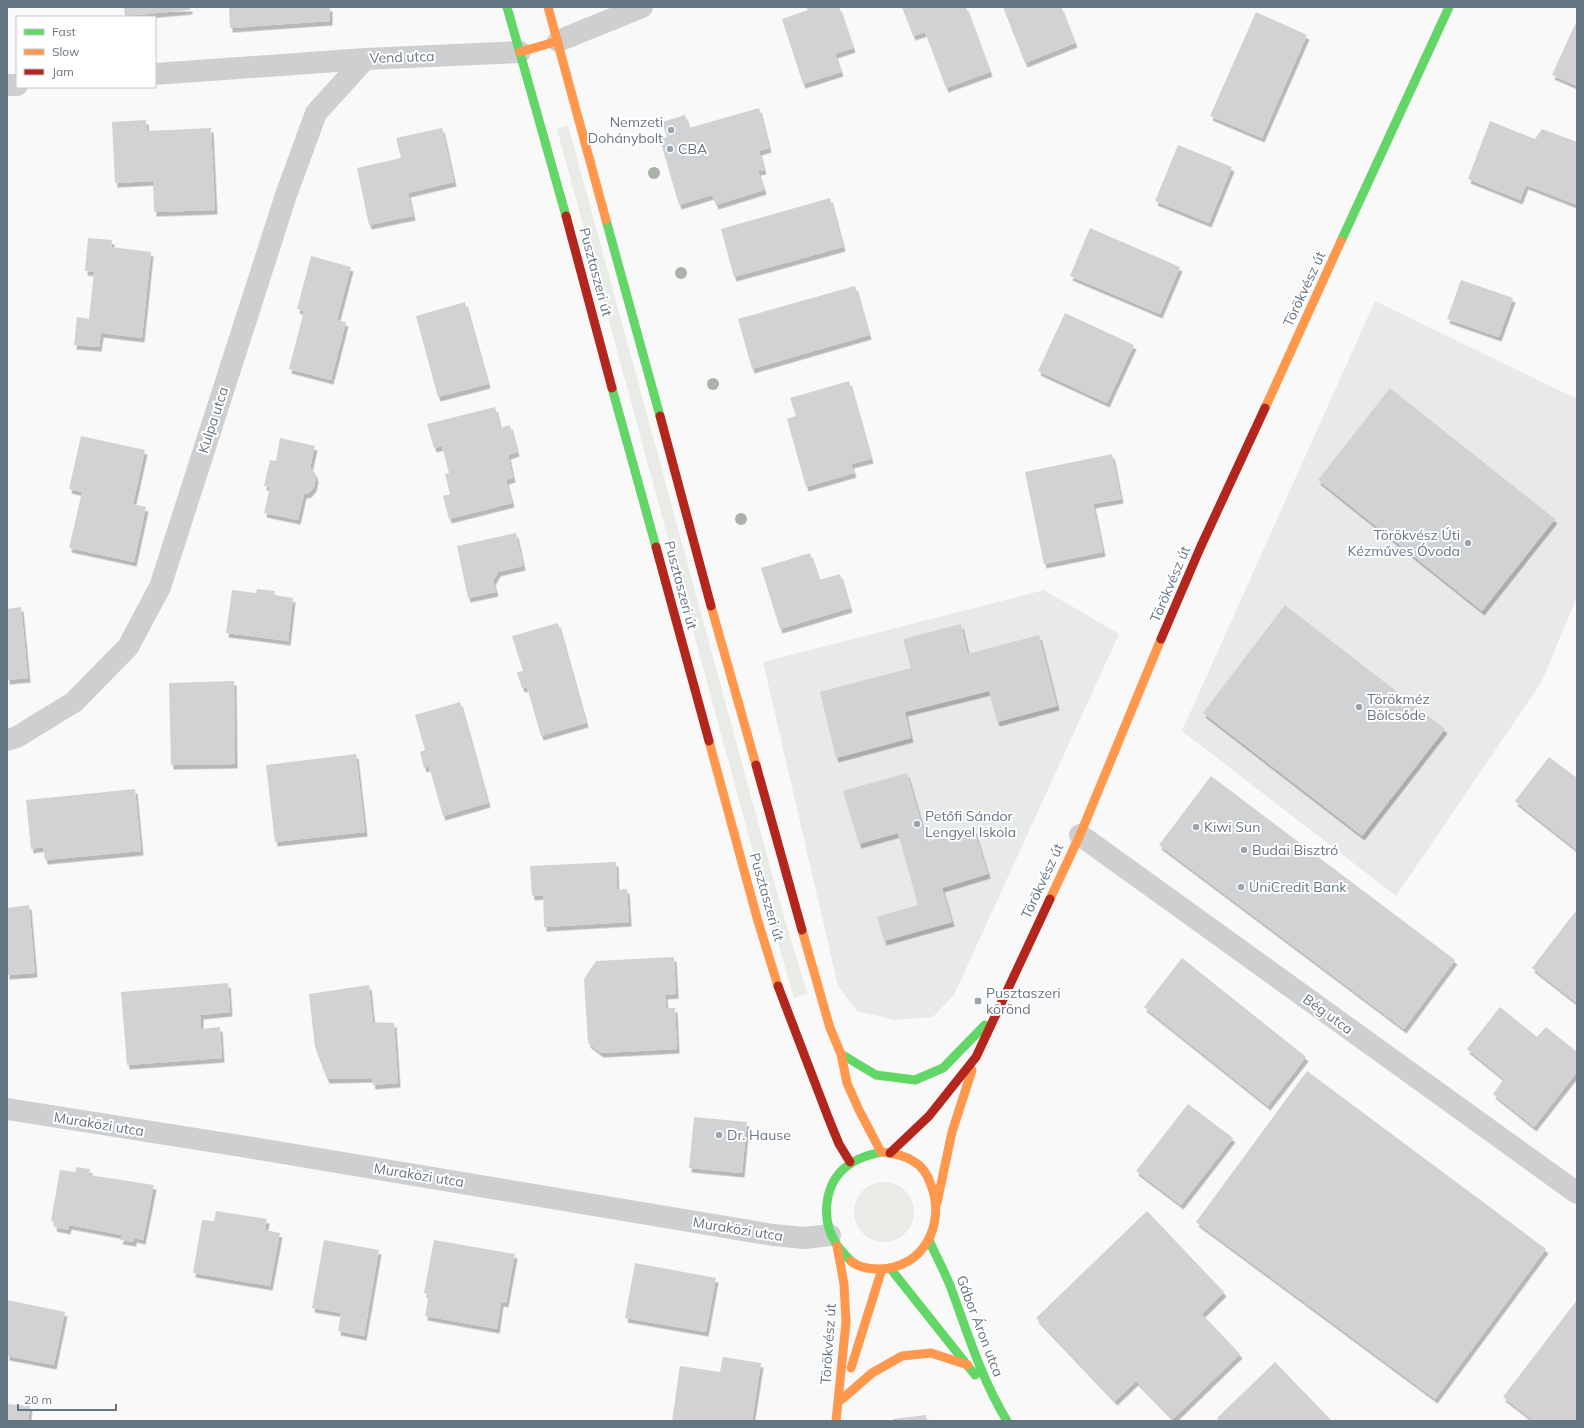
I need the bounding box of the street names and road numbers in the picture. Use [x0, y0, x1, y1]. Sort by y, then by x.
street label: Vend utca [369, 47, 435, 67]
street label: Pusztaszeri út [576, 226, 617, 318]
street label: Törökvész út [1279, 248, 1329, 330]
street label: Kulpa utca [194, 385, 232, 455]
street label: Pusztaszeri út [661, 539, 702, 631]
street label: Törökvész út [1146, 543, 1194, 625]
street label: Törökvész út [1017, 840, 1067, 922]
street label: Pusztaszeri út [746, 851, 788, 943]
street label: Bég utca [1299, 990, 1357, 1038]
street label: Muraközi utca [53, 1108, 145, 1140]
street label: Muraközi utca [373, 1159, 465, 1191]
street label: Muraközi utca [692, 1213, 784, 1245]
street label: Gábor Áron utca [952, 1273, 1008, 1379]
street label: Törökvész út [816, 1303, 840, 1385]

